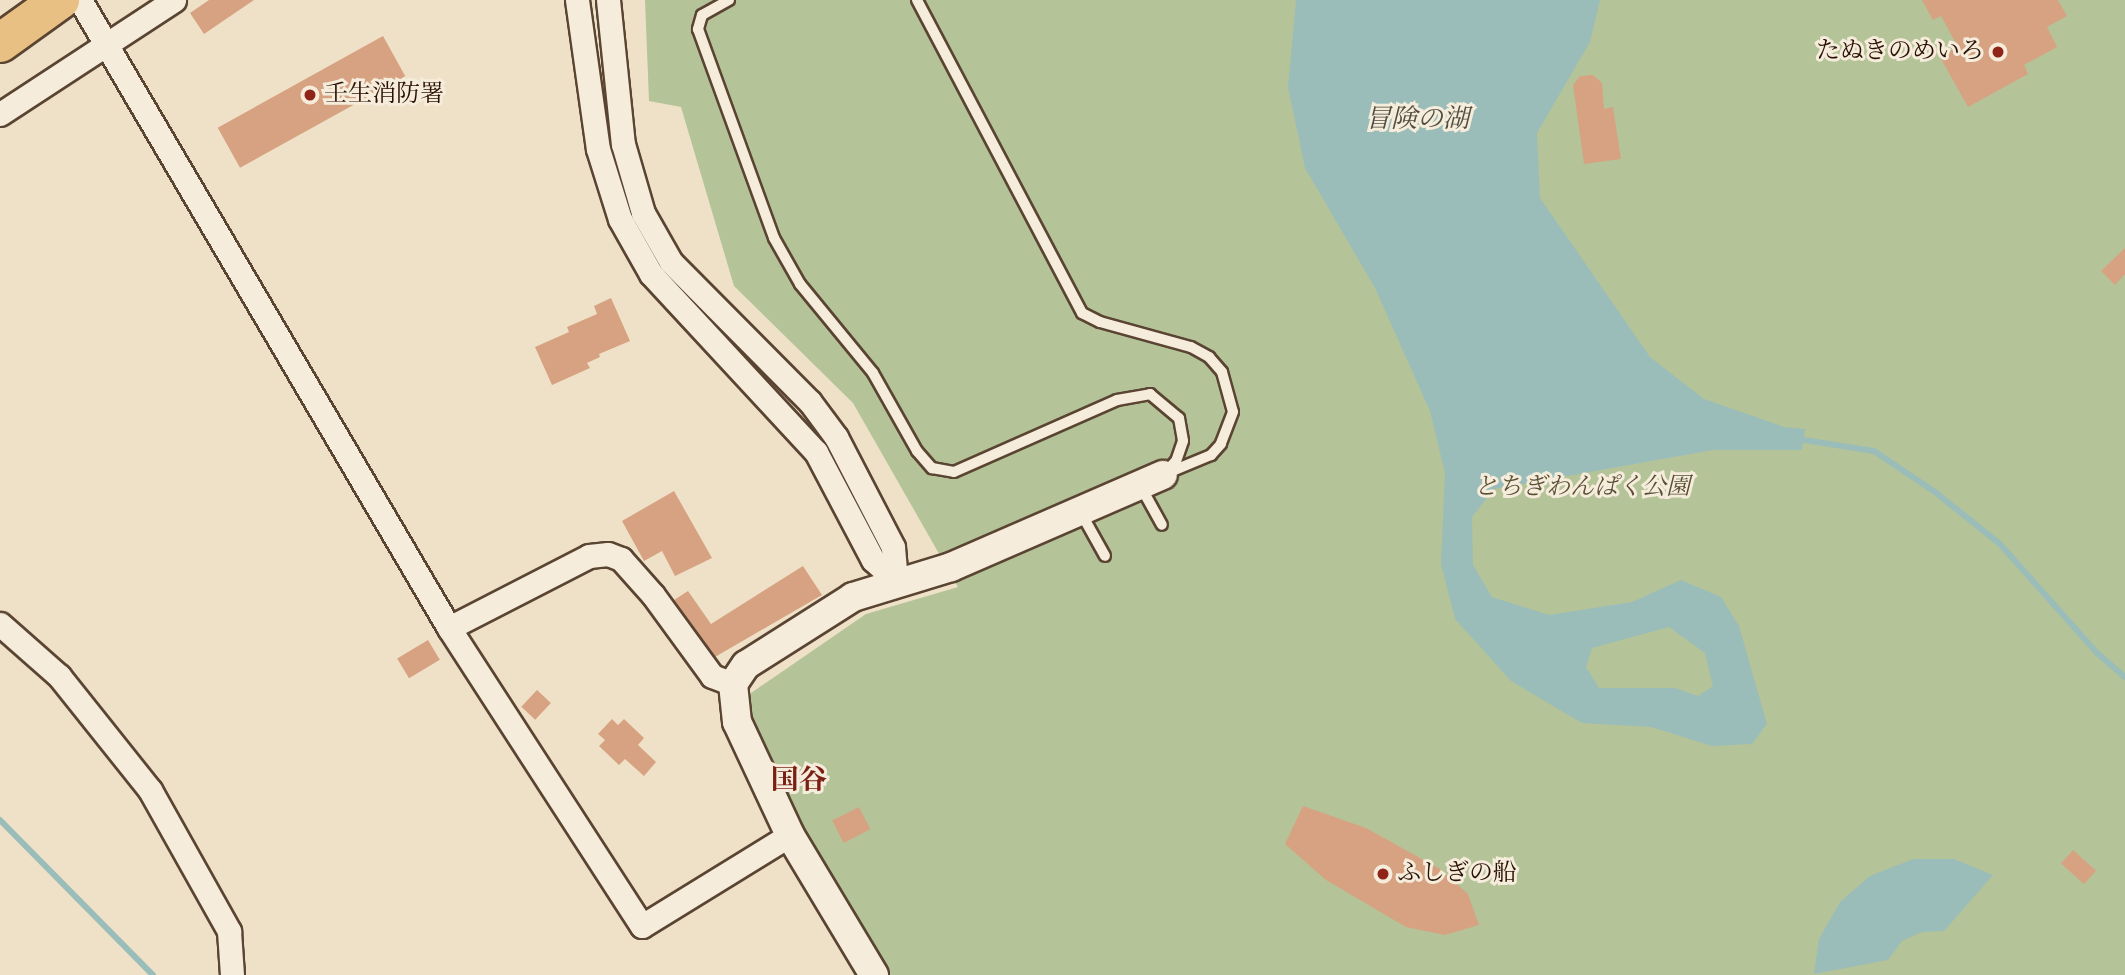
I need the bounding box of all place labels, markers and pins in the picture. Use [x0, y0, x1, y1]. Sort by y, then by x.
place label: たぬきのめいろ [1816, 38, 1984, 66]
marker: たぬきのめいろ [1990, 44, 2006, 60]
place label: 壬生消防署 [324, 81, 444, 109]
marker: 壬生消防署 [302, 87, 318, 103]
place label: ふしぎの船 [1397, 860, 1517, 888]
marker: ふしぎの船 [1375, 866, 1391, 882]

